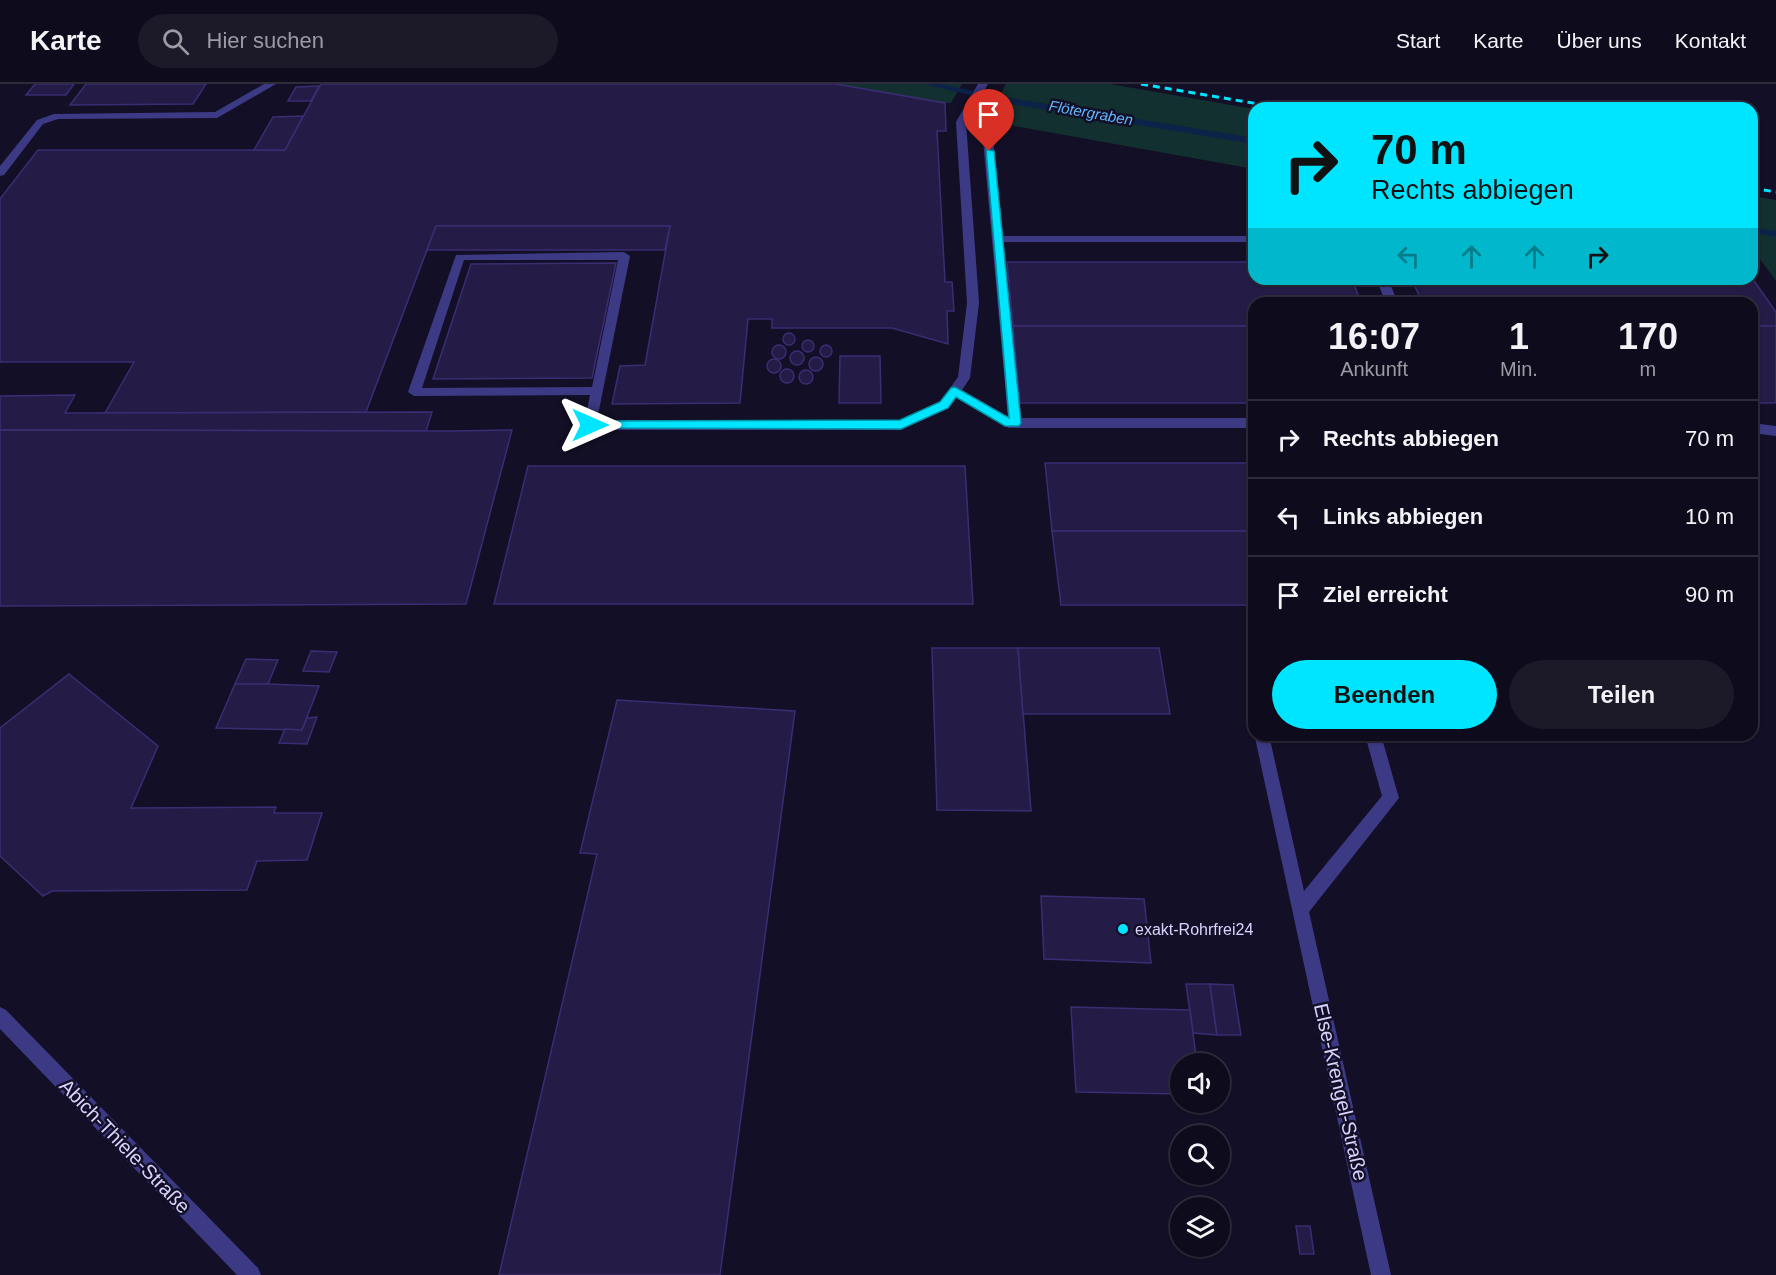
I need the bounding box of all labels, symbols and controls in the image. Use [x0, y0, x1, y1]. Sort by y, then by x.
search box [138, 14, 558, 68]
text: Karte [30, 25, 102, 56]
icon: search [159, 25, 192, 58]
text: Hier suchen [207, 28, 324, 53]
text: Start [1396, 29, 1440, 52]
text: Karte [1473, 29, 1524, 52]
text: Über uns [1557, 29, 1642, 52]
text: Kontakt [1675, 29, 1746, 52]
pin [963, 89, 1014, 151]
water label: Flötergraben [1048, 97, 1134, 128]
icon: arrive [972, 98, 1005, 131]
icon: right [1272, 126, 1350, 204]
text: 70 m [1371, 126, 1467, 173]
text: Rechts abbiegen [1371, 175, 1574, 205]
icon: left [1392, 240, 1425, 273]
icon: ahead [1455, 240, 1488, 273]
icon: ahead [1518, 240, 1551, 273]
icon: right [1581, 240, 1614, 273]
text: 16:07 [1328, 316, 1420, 357]
text: 1 [1509, 316, 1529, 357]
text: 170 [1618, 316, 1678, 357]
text: Ankunft [1340, 358, 1408, 380]
text: Min. [1500, 358, 1538, 380]
text: m [1640, 358, 1656, 380]
position arrow [558, 393, 622, 457]
icon: right [1272, 423, 1305, 456]
text: Rechts abbiegen [1323, 426, 1499, 451]
text: 70 m [1685, 426, 1734, 451]
icon: left [1272, 501, 1305, 534]
text: Links abbiegen [1323, 504, 1483, 529]
text: 10 m [1685, 504, 1734, 529]
icon: arrive [1272, 579, 1305, 612]
text: Ziel erreicht [1323, 582, 1448, 607]
text: 90 m [1685, 582, 1734, 607]
button: Beenden [1272, 660, 1497, 729]
button: Teilen [1509, 660, 1734, 729]
place label: exakt-Rohrfrei24 [1135, 921, 1253, 938]
marker: exakt-Rohrfrei24 [1116, 922, 1130, 936]
street label: Else-Krengel-Straße [1310, 1001, 1372, 1183]
map controls [1170, 1053, 1230, 1257]
button: sound [1170, 1053, 1230, 1113]
street label: Abich-Thiele-Straße [55, 1074, 195, 1218]
button: search [1170, 1125, 1230, 1185]
button: layers [1170, 1197, 1230, 1257]

